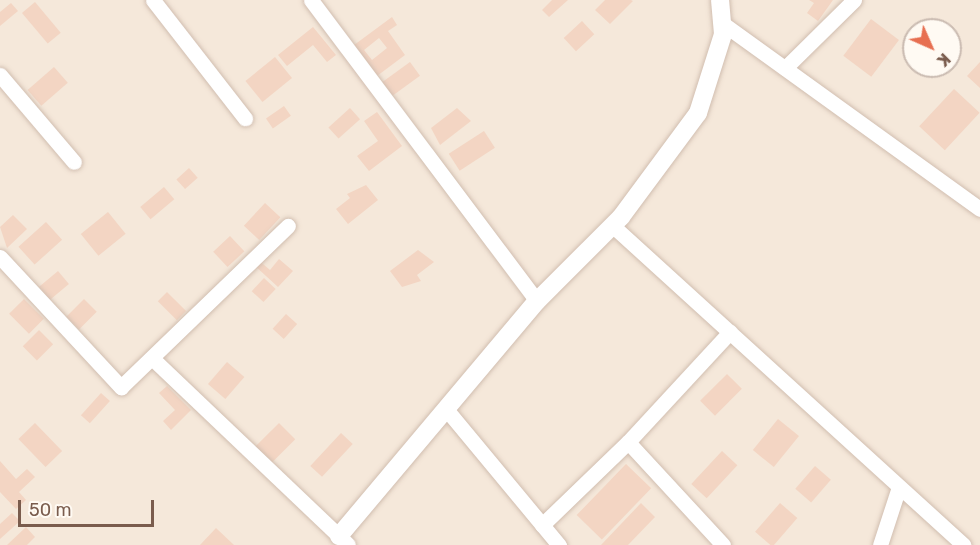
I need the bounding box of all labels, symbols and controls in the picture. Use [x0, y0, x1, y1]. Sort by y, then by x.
north arrow [902, 18, 962, 78]
text: K [933, 49, 954, 70]
scale bar [21, 488, 158, 526]
text: 50 m [29, 499, 72, 521]

